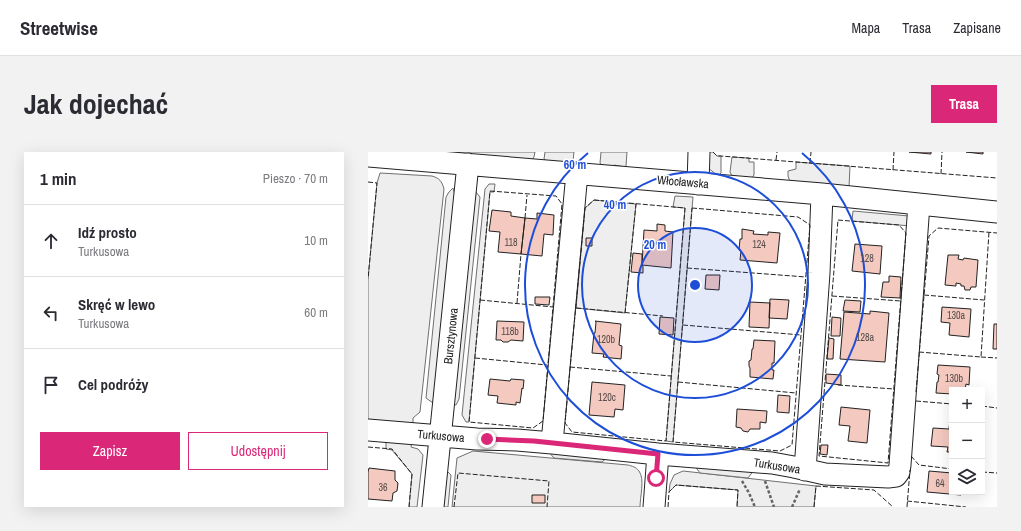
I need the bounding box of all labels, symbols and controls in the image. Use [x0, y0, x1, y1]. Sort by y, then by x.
text: Streetwise [20, 15, 98, 41]
text: Mapa [851, 19, 880, 37]
text: Trasa [902, 19, 931, 37]
text: Zapisane [953, 19, 1001, 37]
text: Jak dojechać [24, 85, 168, 123]
button: Trasa [931, 85, 997, 123]
text: 60 m [564, 157, 586, 173]
text: 1 min [40, 167, 76, 190]
text: Pieszo · 70 m [263, 170, 328, 187]
street label: Włocławska [656, 172, 710, 192]
text: 40 m [604, 197, 626, 213]
text: Idź prosto [78, 222, 137, 243]
icon: ahead [40, 230, 62, 252]
text: 10 m [304, 232, 328, 249]
house number: 118 [504, 236, 518, 249]
text: 20 m [644, 237, 666, 253]
house number: 124 [752, 238, 766, 251]
text: Turkusowa [78, 243, 129, 260]
house number: 128 [860, 252, 874, 265]
centre of rings [688, 278, 702, 292]
text: Skręć w lewo [78, 294, 155, 315]
icon: left [40, 302, 62, 324]
text: 60 m [304, 304, 328, 321]
street label: Bursztynowa [440, 307, 462, 365]
house number: 130a [947, 309, 966, 322]
text: Turkusowa [78, 315, 129, 332]
house number: 118b [501, 325, 519, 338]
house number: 128a [856, 331, 875, 344]
house number: 120b [597, 333, 616, 346]
house number: 130b [945, 372, 964, 385]
icon: arrive [40, 374, 62, 396]
text: Cel podróży [78, 374, 148, 395]
map controls [949, 387, 985, 495]
button: + [949, 387, 985, 423]
house number: 120c [598, 391, 616, 404]
button: − [949, 423, 985, 459]
street label: Turkusowa [417, 426, 466, 446]
route end [478, 430, 496, 448]
button: Zapisz [40, 432, 180, 470]
button: Udostępnij [188, 432, 328, 470]
street label: Turkusowa [752, 454, 802, 478]
button: layers [949, 459, 985, 495]
route start [647, 469, 665, 487]
house number: 64 [935, 477, 945, 490]
house number: 36 [378, 481, 388, 494]

